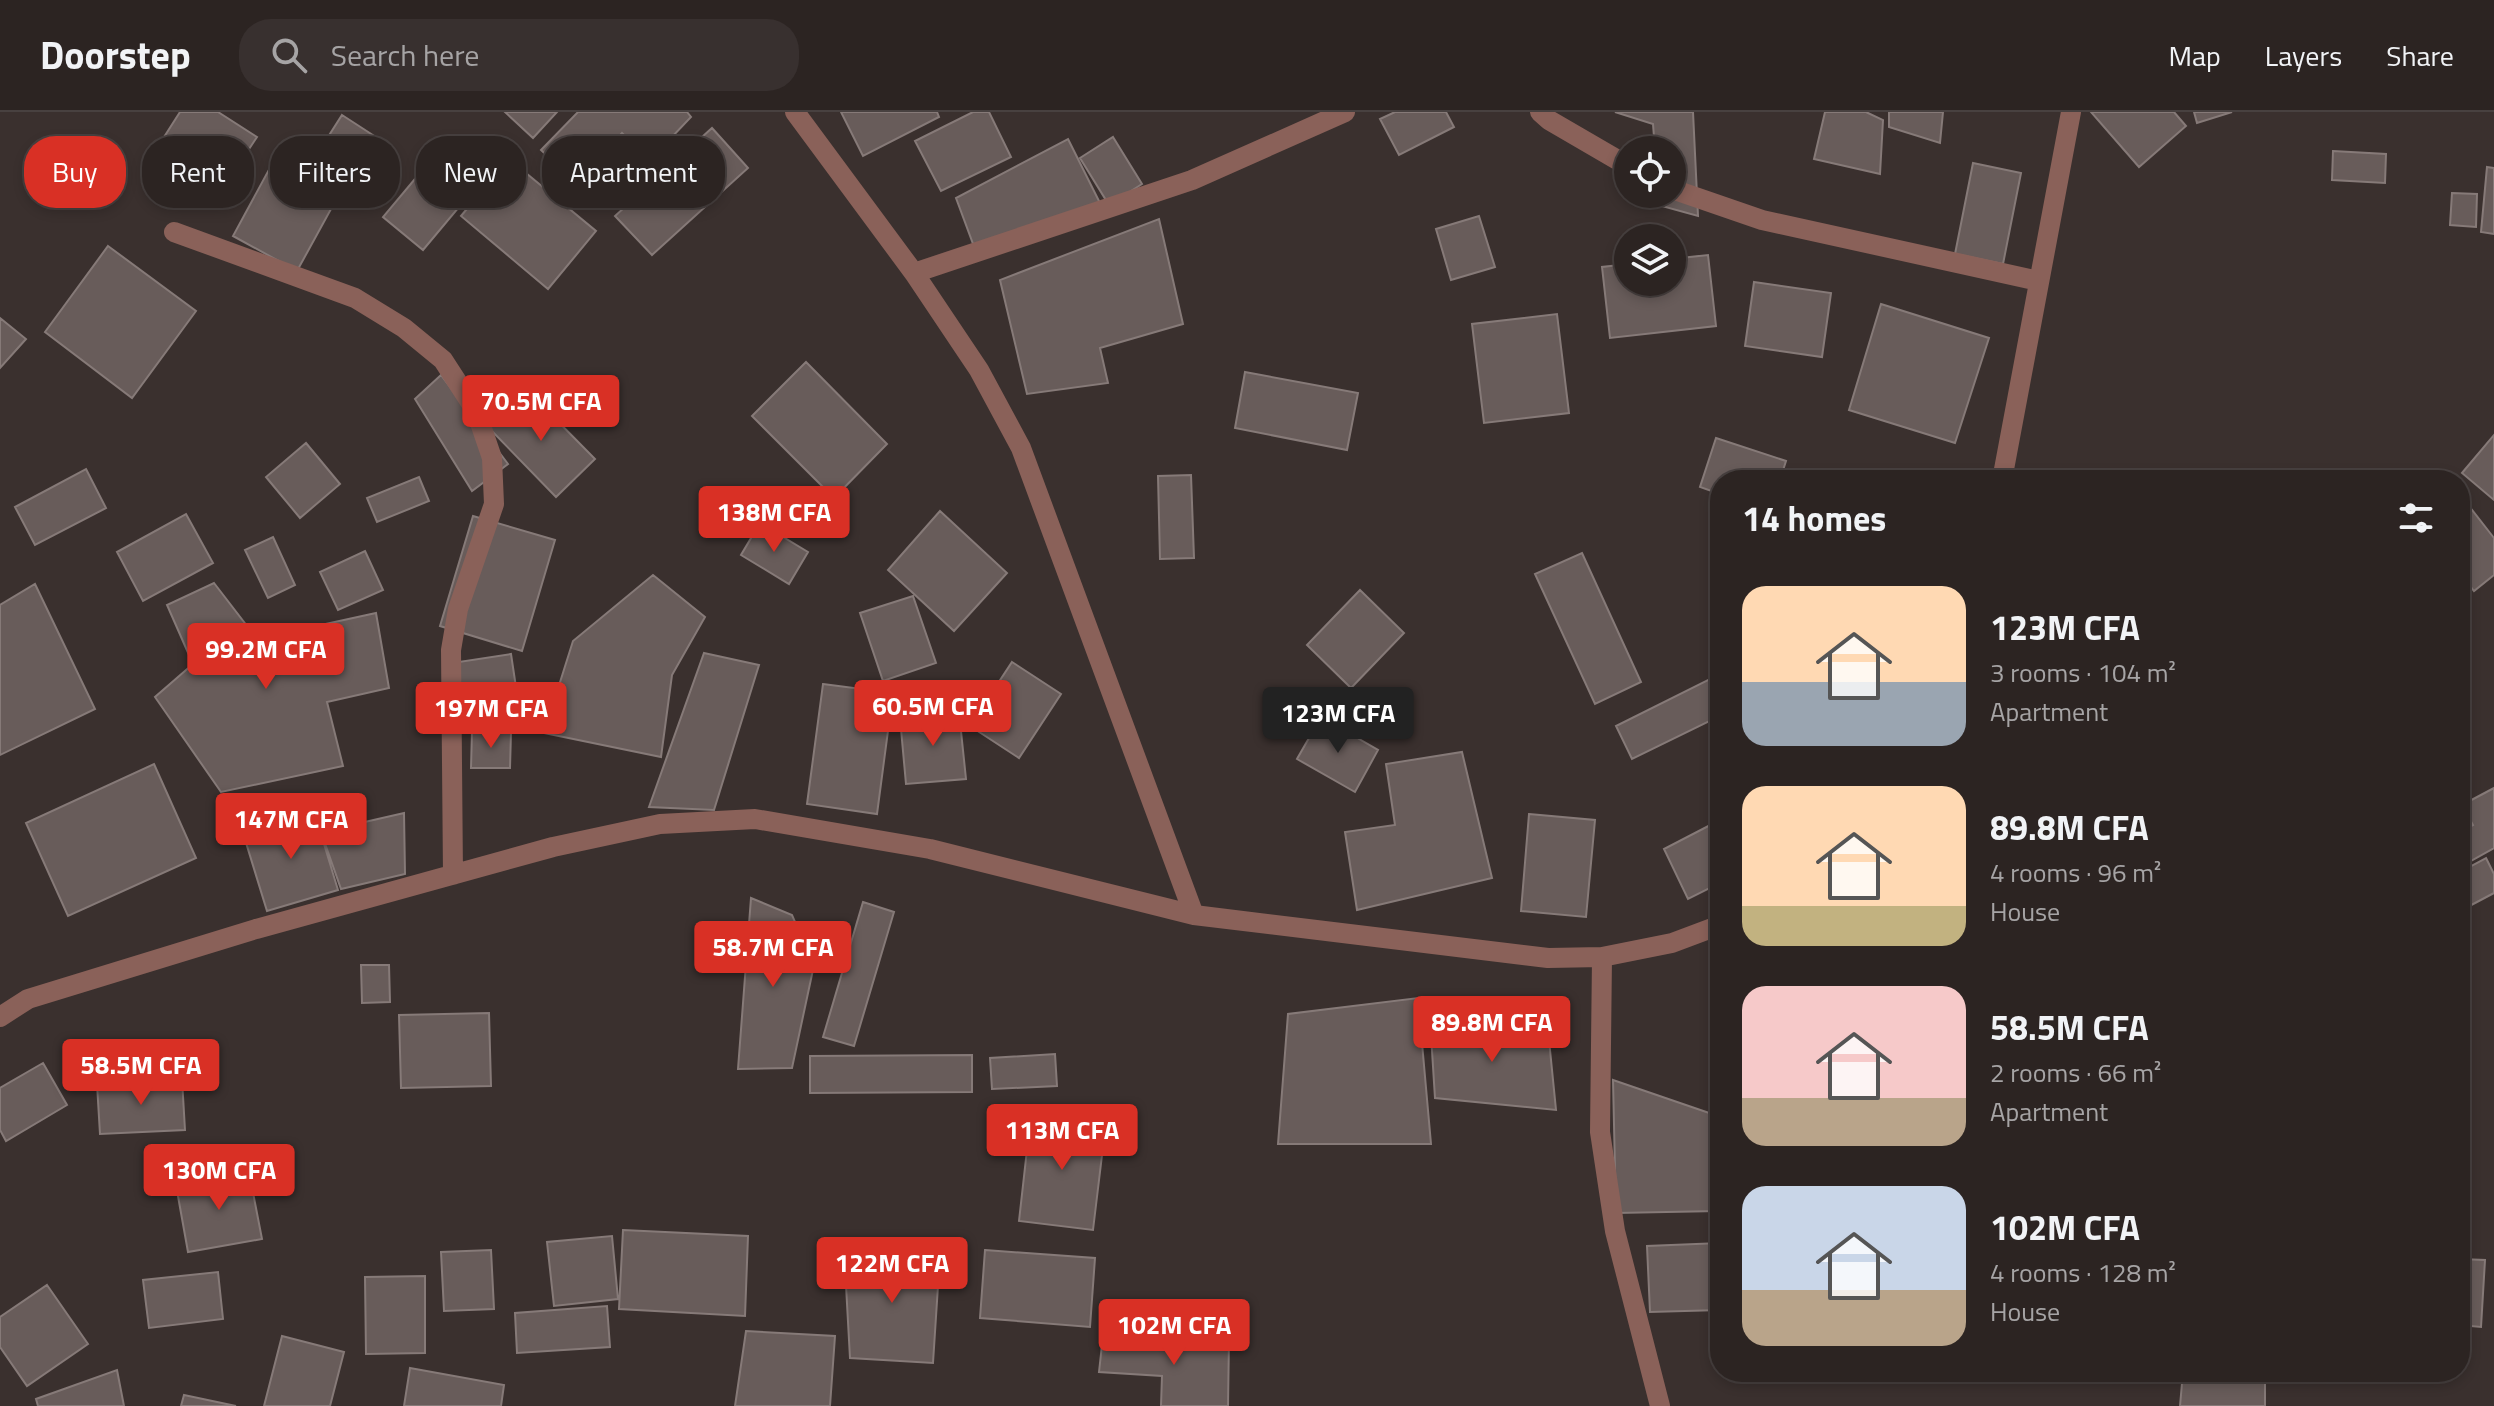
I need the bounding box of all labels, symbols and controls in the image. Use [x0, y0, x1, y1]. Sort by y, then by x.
search box [239, 19, 799, 91]
text: Doorstep [40, 26, 191, 84]
text: Search here [331, 32, 479, 78]
icon: search [267, 33, 311, 77]
text: Map [2168, 34, 2221, 77]
text: Layers [2265, 34, 2342, 77]
text: Share [2386, 34, 2454, 77]
chip: Buy [24, 136, 126, 208]
chip: Rent [142, 136, 254, 208]
chip: Filters [270, 136, 400, 208]
chip: New [416, 136, 526, 208]
chip: Apartment [542, 136, 725, 208]
map controls [1614, 136, 1686, 296]
button: locate [1614, 136, 1686, 208]
button: layers [1614, 224, 1686, 296]
pin: 70.5M CFA [449, 375, 633, 443]
text: 70.5M CFA [480, 381, 602, 420]
pin: 138M CFA [691, 486, 857, 554]
text: 138M CFA [717, 492, 831, 531]
text: 14 homes [1742, 492, 1886, 544]
icon: filters [2394, 496, 2438, 540]
text: 123M CFA [1990, 601, 2140, 653]
icon: home [1806, 618, 1902, 714]
pin: 99.2M CFA [174, 623, 358, 691]
text: 99.2M CFA [205, 629, 327, 668]
text: 3 rooms · 104 m² [1990, 653, 2176, 692]
pin: 60.5M CFA [841, 680, 1025, 748]
pin: 197M CFA [408, 682, 574, 750]
text: 60.5M CFA [872, 686, 994, 725]
pin: 123M CFA [1255, 687, 1421, 755]
text: 197M CFA [434, 688, 548, 727]
text: Apartment [1990, 692, 2108, 731]
text: 123M CFA [1281, 693, 1395, 732]
pin: 147M CFA [208, 793, 374, 861]
text: 147M CFA [234, 799, 348, 838]
text: 89.8M CFA [1990, 801, 2149, 853]
icon: home [1806, 818, 1902, 914]
text: 4 rooms · 96 m² [1990, 853, 2161, 892]
text: House [1990, 892, 2060, 931]
pin: 58.7M CFA [681, 921, 865, 989]
text: 58.7M CFA [712, 927, 834, 966]
pin: 89.8M CFA [1400, 996, 1584, 1064]
text: 58.5M CFA [1990, 1001, 2149, 1053]
text: 89.8M CFA [1431, 1002, 1553, 1041]
icon: home [1806, 1018, 1902, 1114]
pin: 58.5M CFA [49, 1039, 233, 1107]
text: 58.5M CFA [80, 1045, 202, 1084]
text: 2 rooms · 66 m² [1990, 1053, 2161, 1092]
text: Apartment [1990, 1092, 2108, 1131]
pin: 113M CFA [979, 1104, 1145, 1172]
text: 113M CFA [1005, 1110, 1119, 1149]
pin: 130M CFA [136, 1144, 302, 1212]
text: 130M CFA [162, 1150, 276, 1189]
text: 102M CFA [1990, 1201, 2140, 1253]
icon: home [1806, 1218, 1902, 1314]
pin: 122M CFA [809, 1237, 975, 1305]
text: 122M CFA [835, 1243, 949, 1282]
text: 4 rooms · 128 m² [1990, 1253, 2176, 1292]
text: House [1990, 1292, 2060, 1331]
pin: 102M CFA [1091, 1299, 1257, 1367]
text: 102M CFA [1117, 1305, 1231, 1344]

